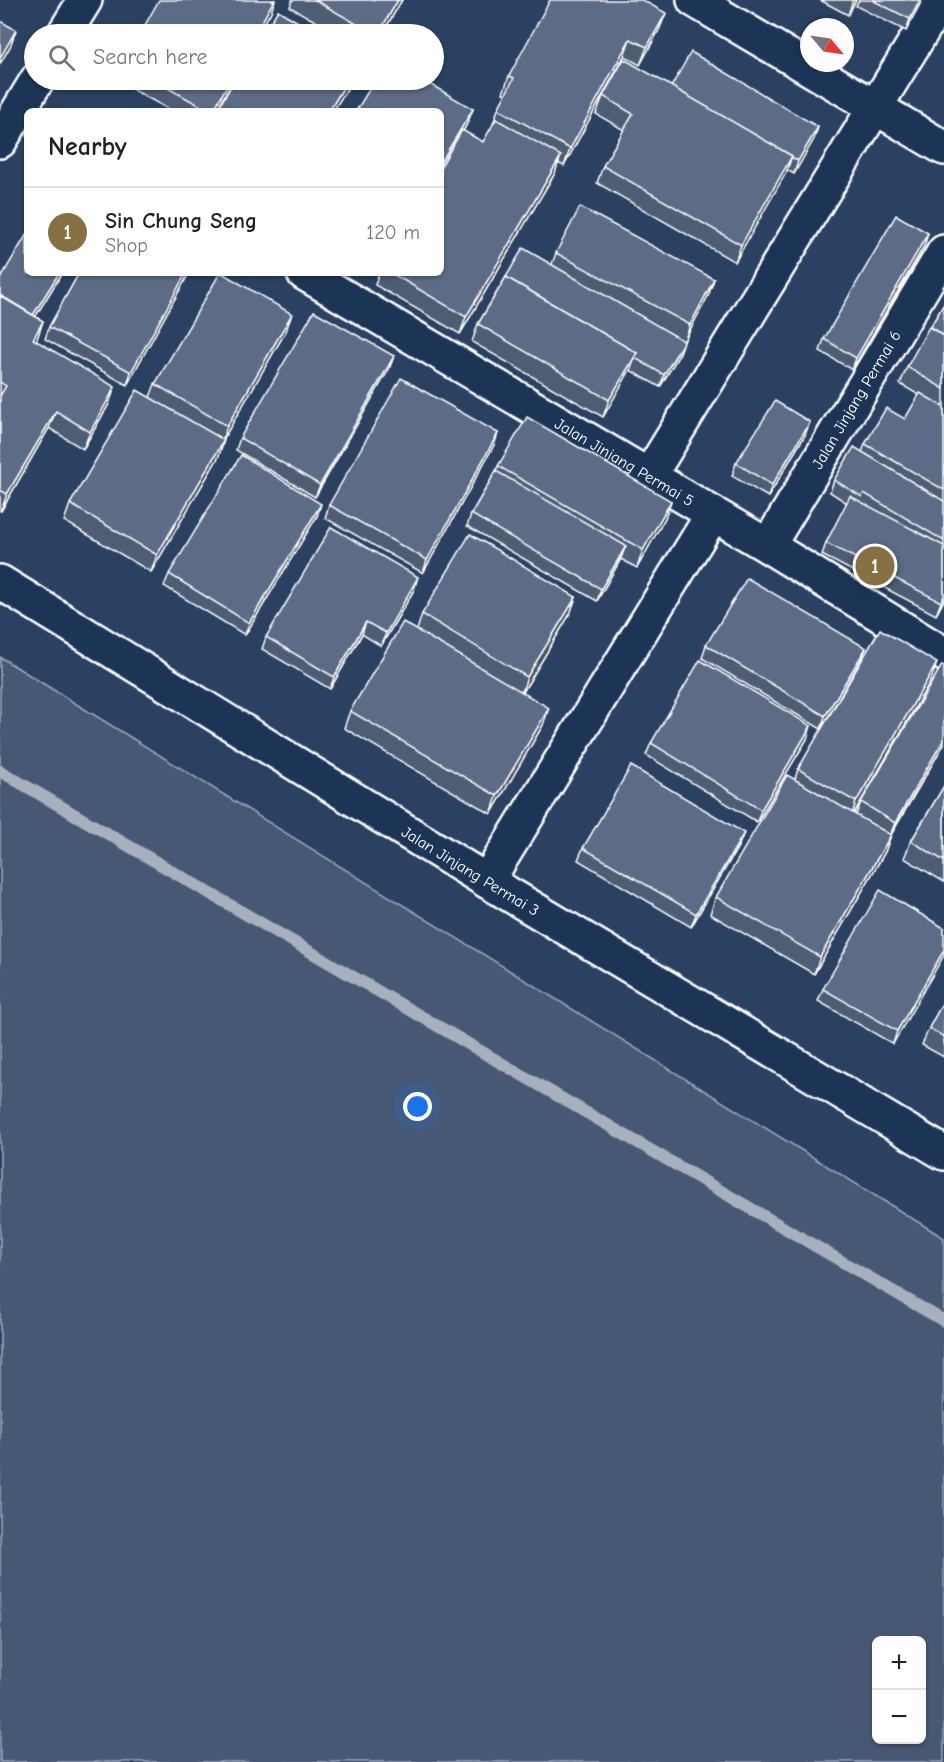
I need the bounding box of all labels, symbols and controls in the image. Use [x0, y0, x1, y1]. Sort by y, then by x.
north arrow [800, 18, 854, 72]
search box [24, 24, 444, 90]
icon: search [45, 41, 78, 74]
text: Search here [93, 44, 208, 70]
text: Nearby [48, 132, 127, 162]
text: Sin Chung Seng [105, 208, 257, 234]
text: 1 [64, 221, 71, 244]
text: 120 m [366, 221, 420, 244]
text: Shop [105, 234, 148, 257]
street label: Jalan Jinjang Permai 6 [808, 327, 905, 472]
street label: Jalan Jinjang Permai 5 [551, 415, 697, 510]
pin: 1 [856, 544, 894, 588]
street label: Jalan Jinjang Permai 3 [398, 823, 542, 920]
your location [403, 1092, 432, 1121]
map controls [872, 1636, 926, 1744]
button: + [872, 1636, 926, 1690]
button: − [872, 1690, 926, 1744]

